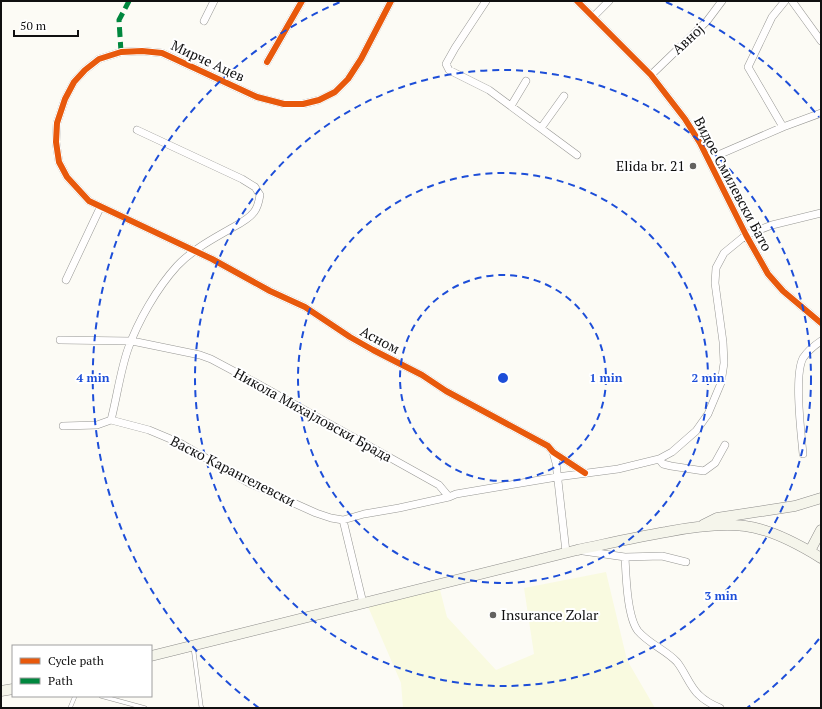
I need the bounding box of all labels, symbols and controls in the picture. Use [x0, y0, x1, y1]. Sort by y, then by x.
scale bar [14, 12, 78, 38]
text: 50 m [20, 18, 47, 33]
street label: Авној [668, 19, 708, 58]
street label: Мирче Ацев [168, 35, 248, 86]
street label: Видое Смилевски Бато [690, 113, 777, 254]
place label: Elida br. 21 [616, 156, 685, 175]
marker: Elida br. 21 [688, 161, 698, 171]
street label: Асном [357, 321, 403, 358]
street label: Никола Михајловски Брада [231, 363, 396, 466]
text: 4 min [77, 370, 110, 385]
text: 1 min [590, 370, 623, 385]
text: 2 min [692, 370, 725, 385]
centre of rings [496, 371, 510, 385]
street label: Васко Карангелевски [167, 431, 299, 511]
text: 3 min [705, 588, 738, 603]
place label: Insurance Zolar [501, 605, 599, 624]
marker: Insurance Zolar [488, 610, 498, 620]
legend [12, 645, 152, 697]
text: Cycle path [48, 653, 104, 668]
text: Path [48, 673, 73, 688]

